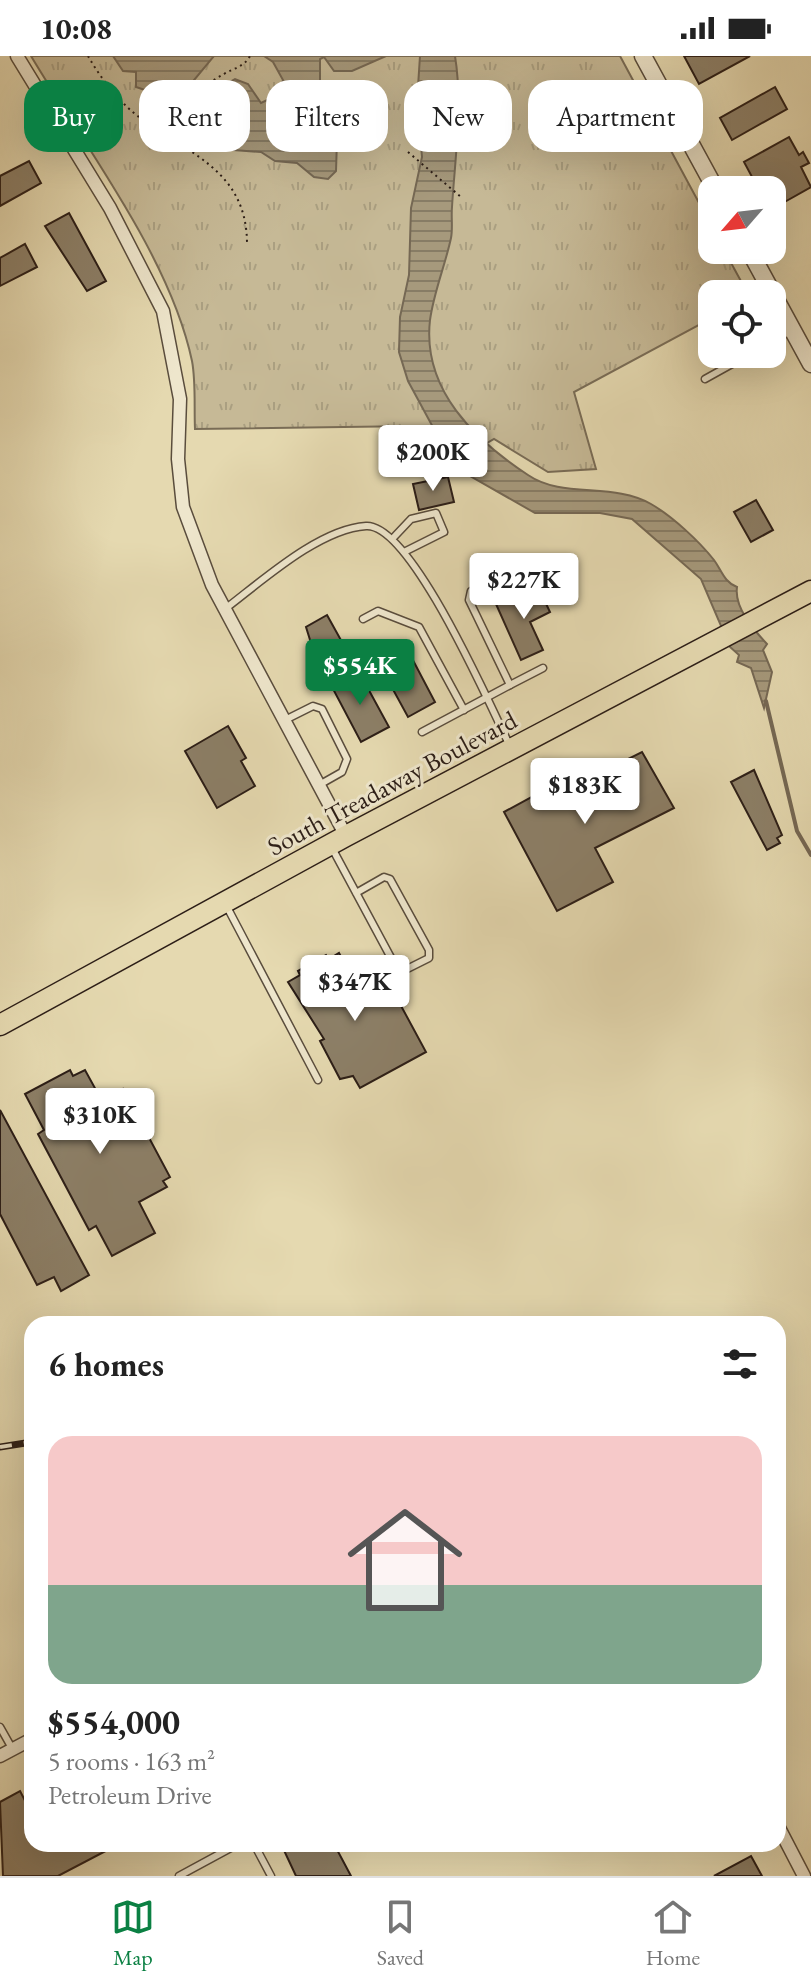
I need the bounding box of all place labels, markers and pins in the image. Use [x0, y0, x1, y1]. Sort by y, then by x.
pin: $200K [377, 425, 489, 493]
pin: $227K [468, 553, 580, 621]
pin: $554K [304, 639, 416, 707]
pin: $183K [529, 758, 641, 826]
pin: $347K [299, 955, 411, 1023]
pin: $310K [44, 1088, 156, 1156]

